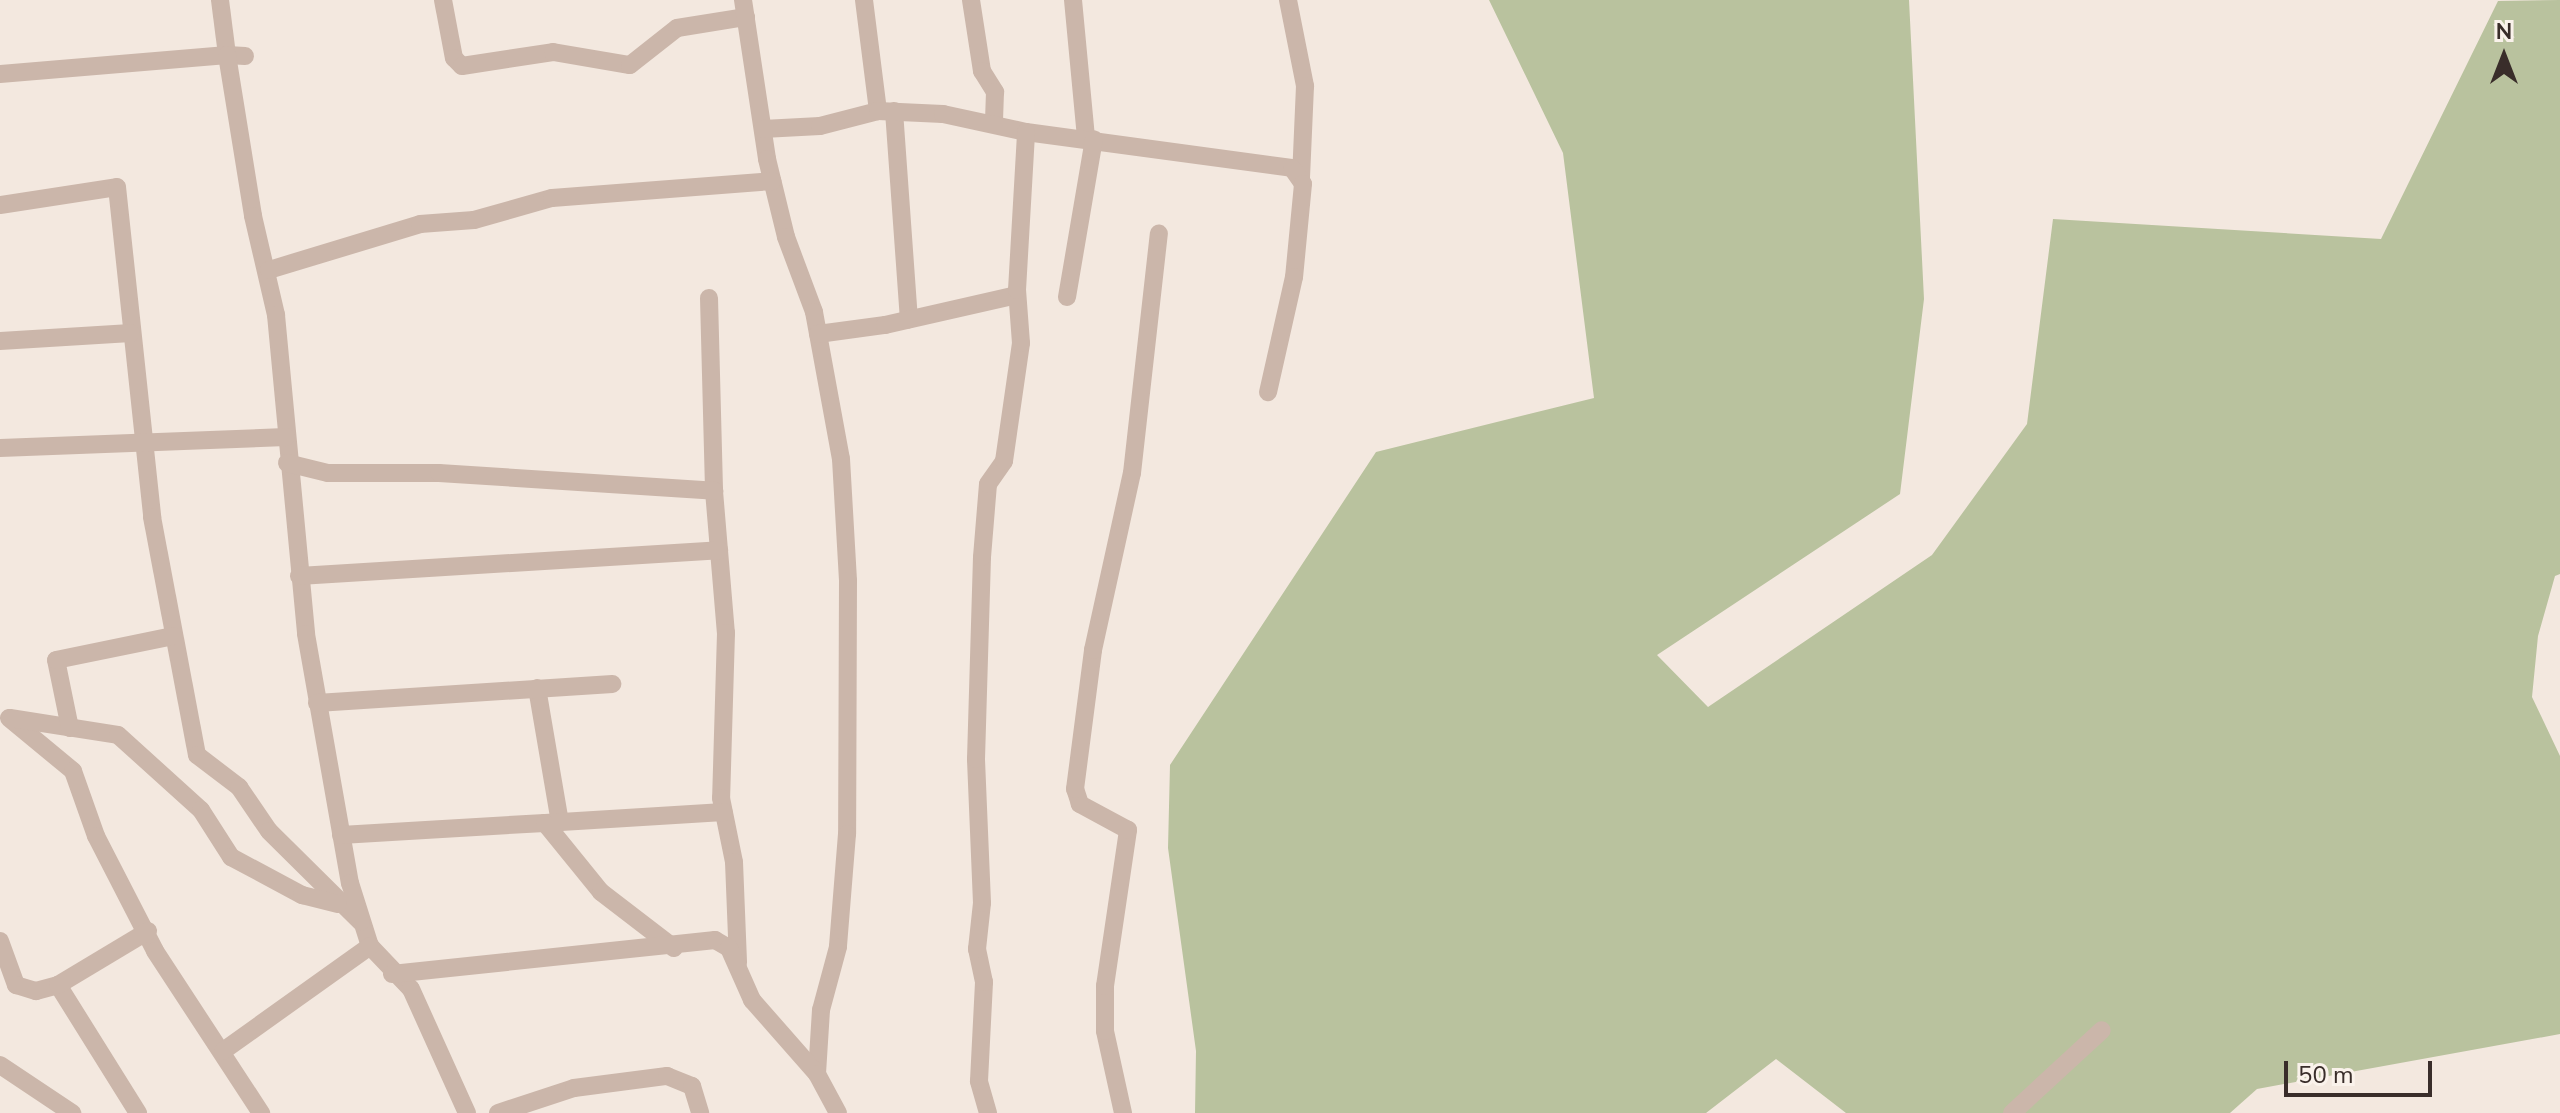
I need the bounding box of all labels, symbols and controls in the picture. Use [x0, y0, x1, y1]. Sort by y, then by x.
north arrow [2464, 16, 2544, 96]
text: N [2496, 17, 2512, 47]
scale bar [2288, 1045, 2436, 1095]
text: 50 m [2298, 1059, 2354, 1091]

